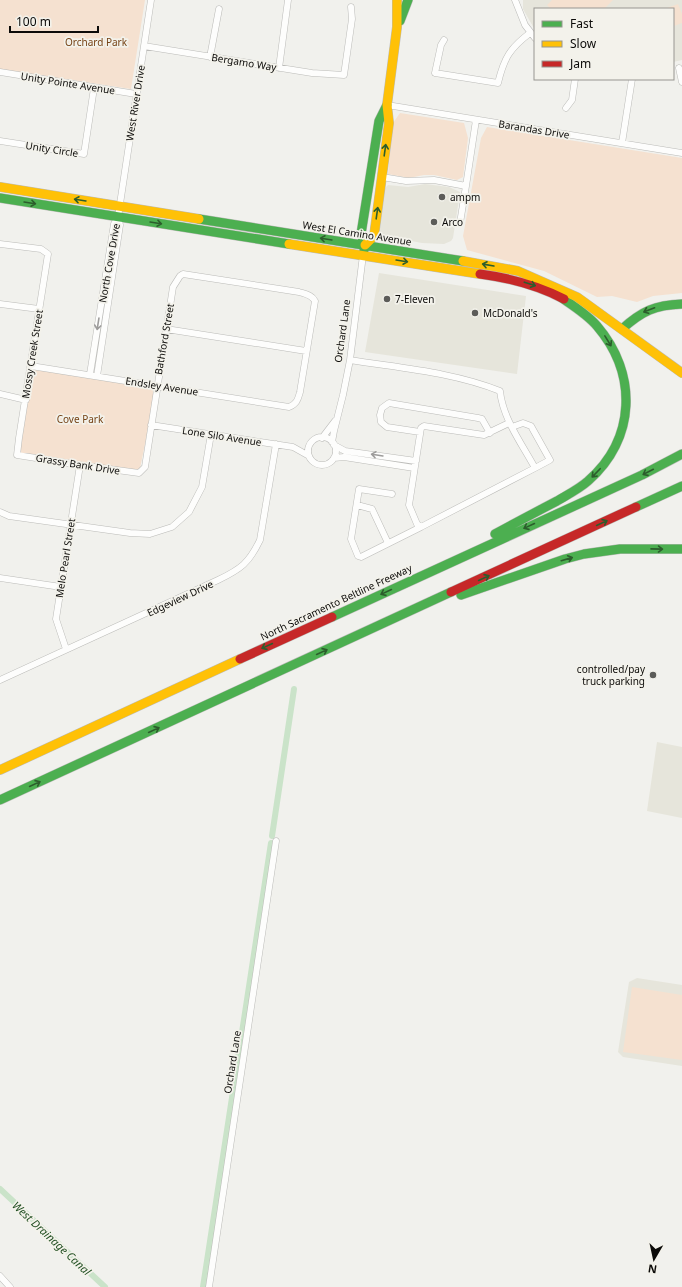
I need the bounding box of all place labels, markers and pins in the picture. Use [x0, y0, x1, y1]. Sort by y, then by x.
place label: ampm [450, 190, 480, 204]
marker: ampm [437, 192, 447, 202]
place label: Arco [442, 215, 463, 229]
marker: Arco [429, 217, 439, 227]
place label: 7-Eleven [395, 292, 434, 306]
marker: 7-Eleven [382, 294, 392, 304]
place label: McDonald's [483, 306, 538, 320]
marker: McDonald's [470, 308, 480, 318]
place label: controlled/pay truck parking [577, 662, 646, 688]
marker: controlled/pay truck parking [648, 670, 658, 680]

